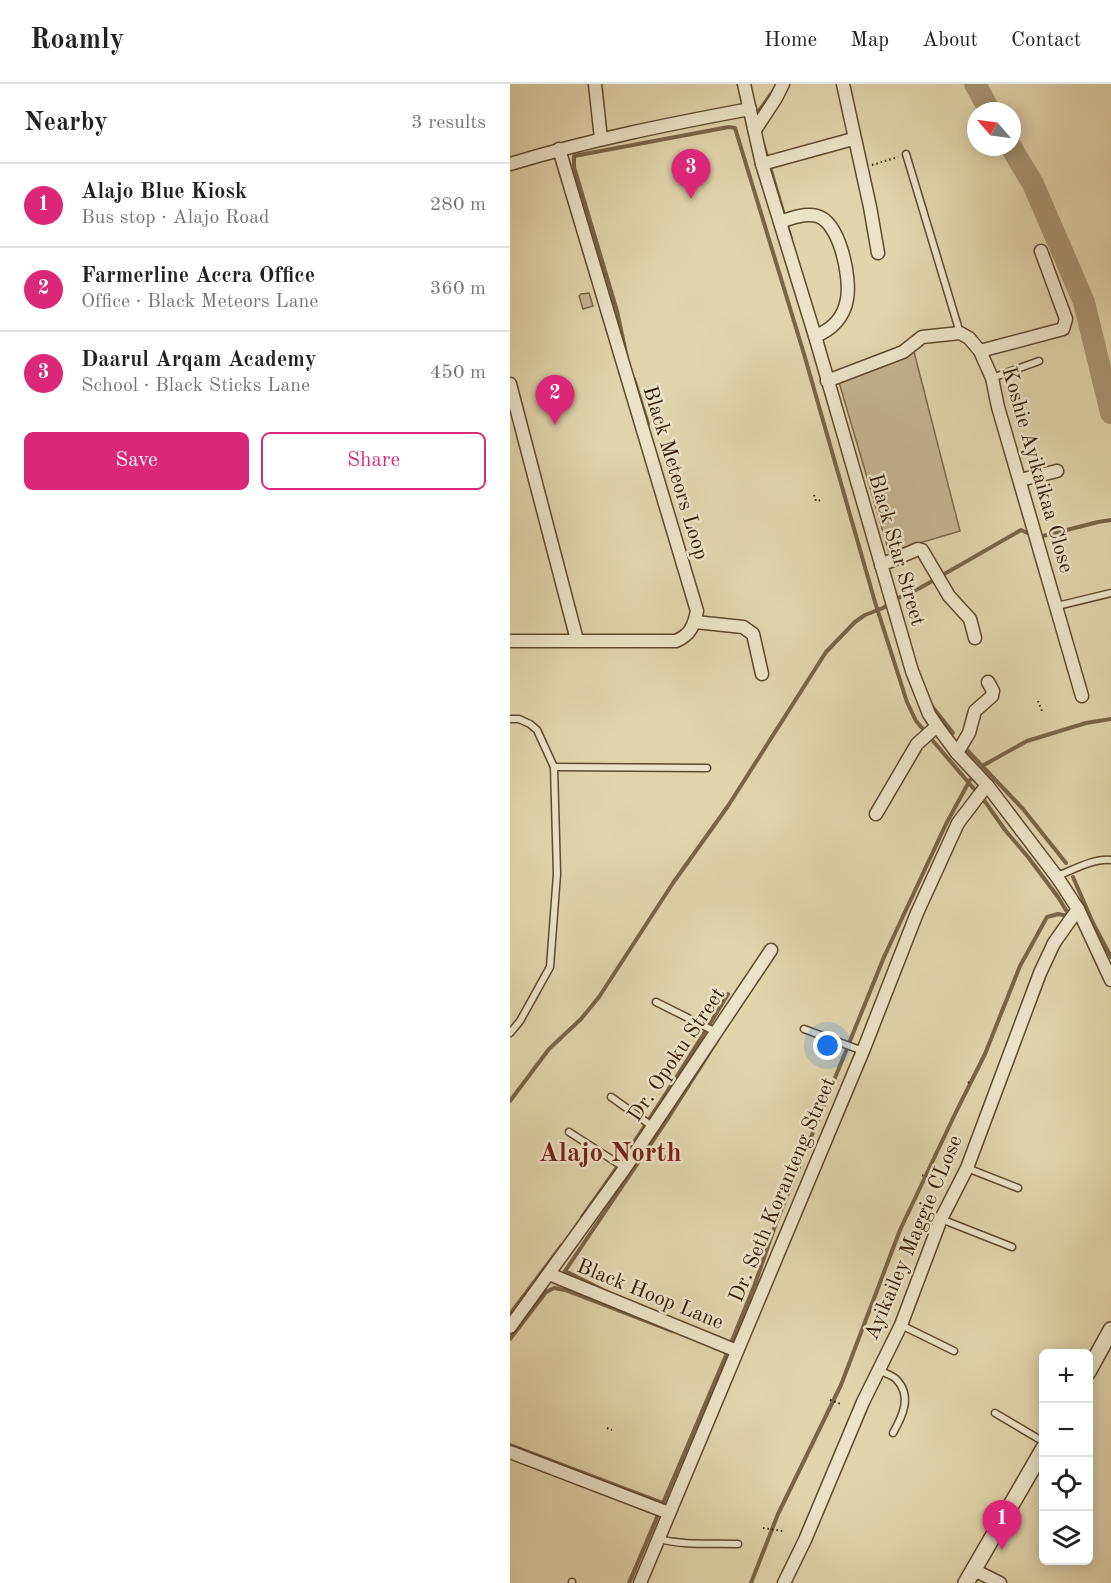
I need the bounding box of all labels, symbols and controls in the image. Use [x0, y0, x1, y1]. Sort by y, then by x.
text: Roamly [30, 27, 124, 55]
text: Home [764, 30, 817, 51]
text: Map [850, 30, 889, 51]
text: About [922, 30, 978, 51]
text: Contact [1011, 30, 1081, 51]
north arrow [967, 102, 1021, 156]
text: Nearby [24, 110, 108, 136]
text: 3 results [411, 113, 486, 133]
pin: 3 [672, 150, 711, 199]
text: Alajo Blue Kiosk [81, 181, 247, 203]
text: 1 [38, 195, 49, 215]
text: 280 m [430, 195, 486, 215]
text: Bus stop · Alajo Road [81, 208, 270, 228]
text: Farmerline Accra Office [81, 265, 315, 287]
text: 2 [38, 279, 49, 299]
text: 360 m [430, 279, 486, 299]
text: Office · Black Meteors Lane [81, 292, 319, 312]
text: Daarul Arqam Academy [81, 349, 316, 371]
text: 3 [38, 363, 49, 383]
text: 450 m [430, 363, 486, 383]
street label: Koshie Ayikaikaa Close [997, 365, 1077, 575]
text: School · Black Sticks Lane [81, 376, 310, 396]
pin: 2 [536, 376, 574, 425]
street label: Black Meteors Loop [639, 384, 711, 562]
button: Save [24, 432, 249, 490]
button: Share [261, 432, 486, 490]
street label: Black Star Street [864, 471, 928, 629]
street label: Dr. Opoku Street [625, 984, 729, 1126]
your location [813, 1031, 842, 1060]
street label: Dr. Seth Koranteng Street [726, 1075, 840, 1305]
street label: Ayikailey Maggie CLose [861, 1132, 967, 1344]
district label: Alajo North [538, 1140, 682, 1167]
street label: Black Hoop Lane [574, 1256, 726, 1334]
map controls [1039, 1349, 1093, 1565]
button: + [1039, 1349, 1093, 1403]
button: − [1039, 1403, 1093, 1457]
button: locate [1039, 1457, 1093, 1511]
pin: 1 [982, 1500, 1022, 1550]
button: layers [1039, 1511, 1093, 1565]

